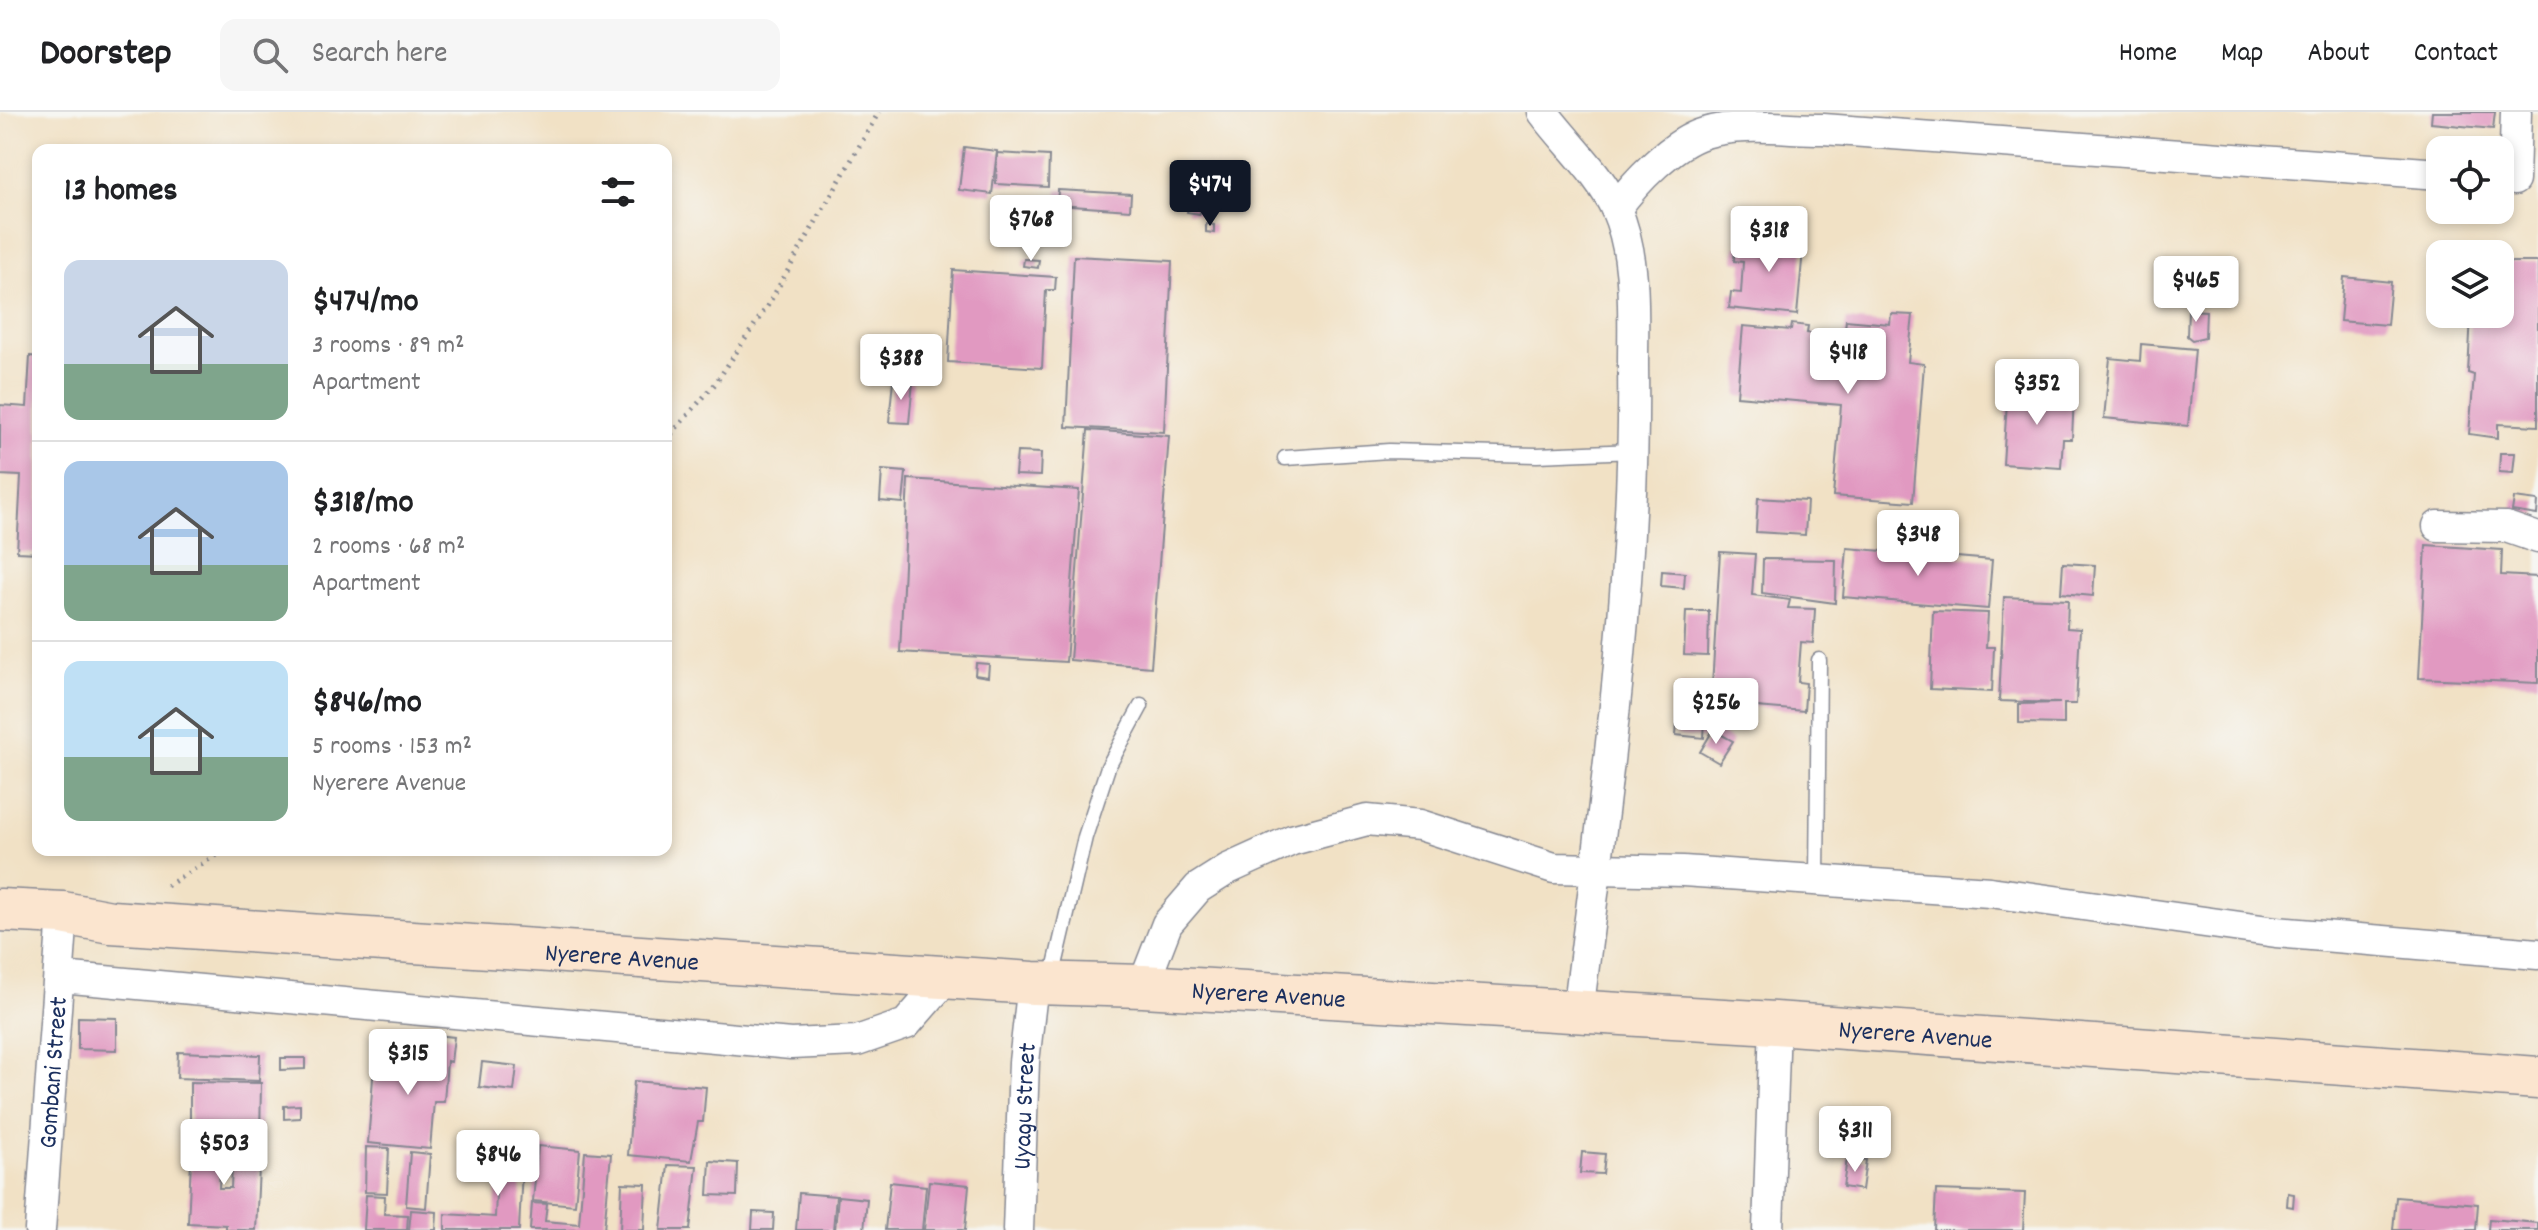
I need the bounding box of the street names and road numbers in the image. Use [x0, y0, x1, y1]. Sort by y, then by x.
street label: Nyerere Avenue [544, 936, 700, 983]
street label: Nyerere Avenue [1191, 974, 1347, 1020]
street label: Gombani Street [31, 995, 79, 1150]
street label: Nyerere Avenue [1837, 1013, 1994, 1061]
street label: Uyagu Street [1005, 1041, 1048, 1170]

